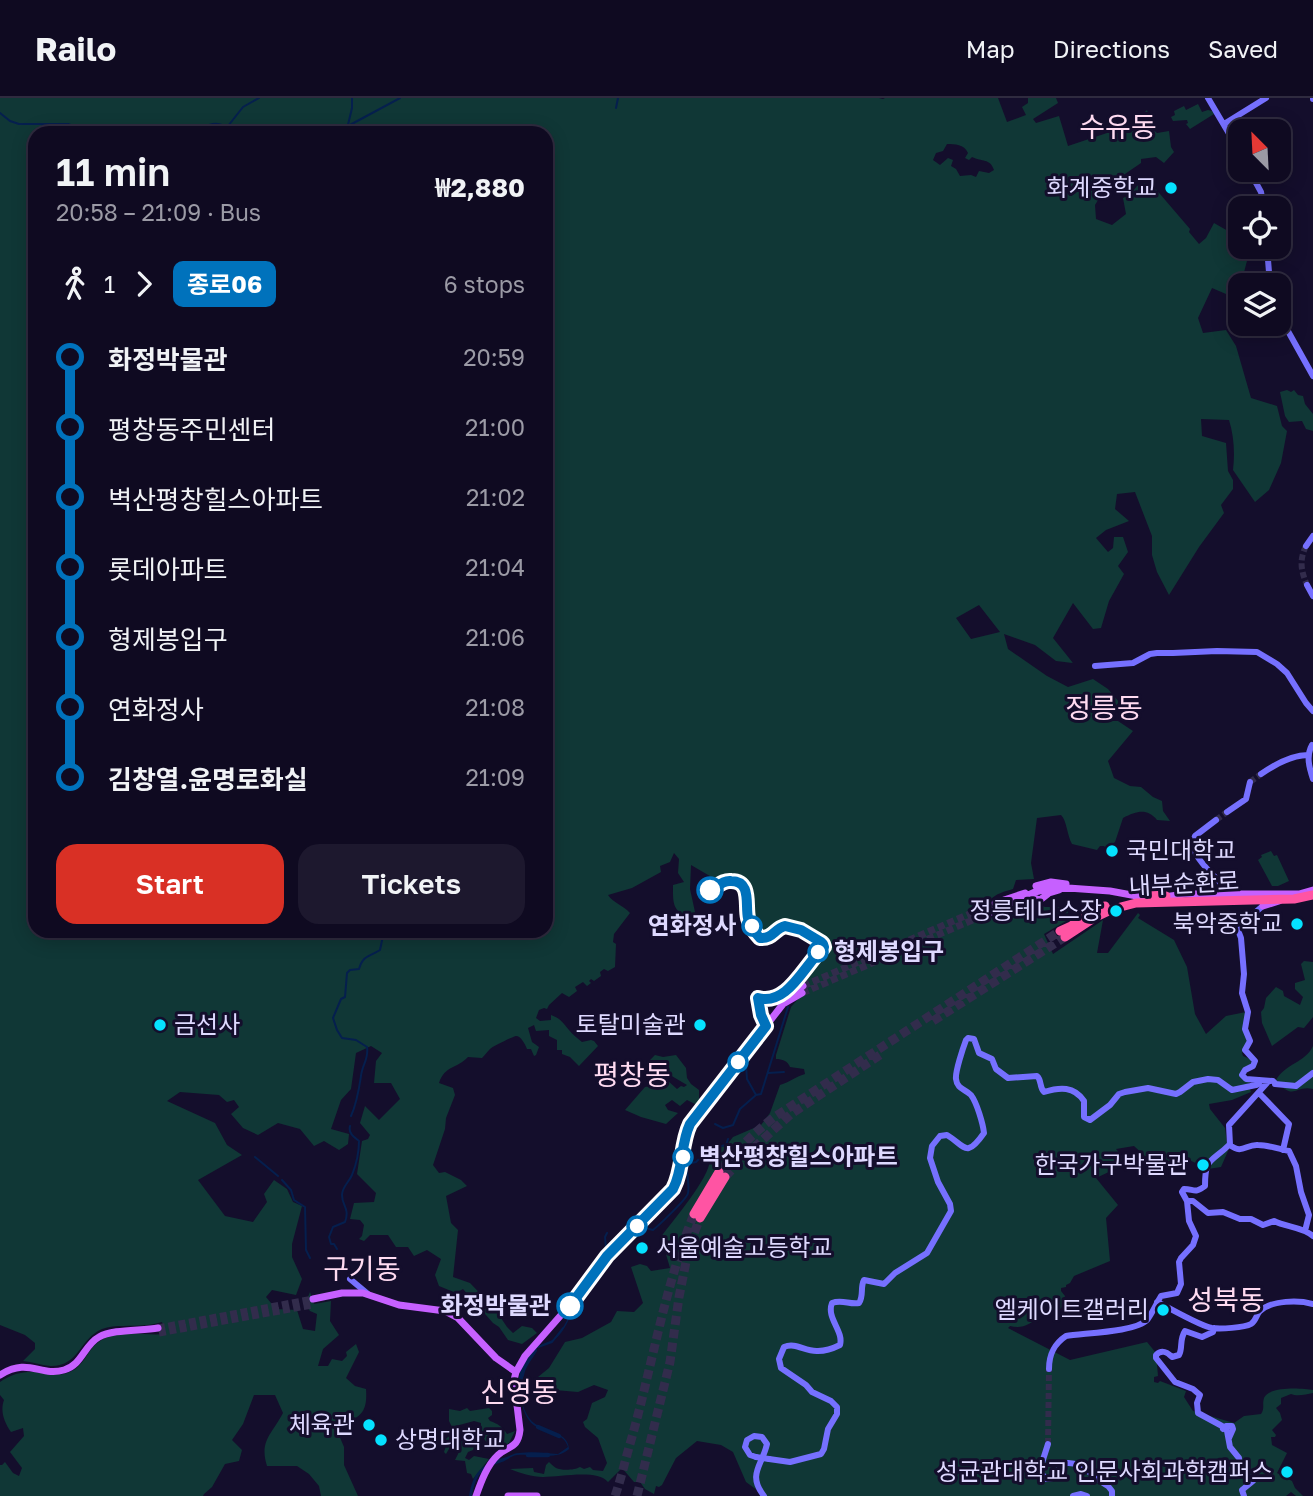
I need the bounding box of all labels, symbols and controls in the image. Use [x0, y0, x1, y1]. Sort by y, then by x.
text: Railo [35, 29, 116, 68]
text: Map [966, 34, 1015, 63]
text: Directions [1053, 34, 1170, 63]
text: Saved [1208, 34, 1278, 63]
district label: 수유동 [1079, 110, 1157, 143]
north arrow [1228, 119, 1292, 182]
map controls [1228, 119, 1291, 336]
text: 11 min [56, 149, 170, 194]
text: ₩2,880 [435, 172, 525, 203]
place label: 화계중학교 [1047, 172, 1157, 201]
marker: 화계중학교 [1163, 180, 1179, 196]
button: locate [1228, 196, 1291, 259]
text: 20:58 – 21:09 · Bus [56, 198, 261, 226]
icon: walk [56, 265, 94, 303]
icon: forward [125, 265, 163, 303]
text: 종로06 [187, 269, 262, 298]
text: 1 [104, 270, 115, 298]
text: 6 stops [444, 270, 525, 298]
button: layers [1228, 273, 1291, 336]
text: 20:59 [463, 343, 525, 371]
text: 화정박물관 [108, 344, 228, 375]
text: 21:00 [465, 413, 525, 441]
text: 평창동주민센터 [108, 414, 275, 445]
text: 21:02 [466, 483, 525, 511]
text: 벽산평창힐스아파트 [108, 484, 323, 515]
text: 21:04 [465, 553, 525, 581]
text: 롯데아파트 [108, 554, 228, 585]
text: 21:06 [465, 623, 525, 651]
text: 형제봉입구 [108, 624, 228, 655]
district label: 정릉동 [1065, 691, 1143, 724]
text: 21:08 [465, 693, 525, 721]
text: 연화정사 [108, 694, 204, 725]
text: 21:09 [465, 763, 525, 791]
text: 김창열.윤명로화실 [108, 764, 308, 795]
place label: 국민대학교 [1126, 835, 1236, 864]
marker: 국민대학교 [1104, 843, 1120, 859]
button: Start [56, 844, 284, 924]
button: Tickets [298, 844, 525, 924]
street label: 내부순환로 [1128, 865, 1240, 900]
unlabelled marker [697, 877, 723, 903]
place label: 정릉테니스장 [970, 895, 1102, 924]
marker: 정릉테니스장 [1108, 903, 1124, 919]
place label: 북악중학교 [1173, 908, 1283, 937]
place label: 연화정사 [648, 910, 736, 939]
marker: 연화정사 [742, 916, 762, 936]
marker: 북악중학교 [1289, 916, 1305, 932]
place label: 형제봉입구 [834, 936, 944, 965]
marker: 형제봉입구 [808, 942, 828, 962]
place label: 금선사 [174, 1009, 240, 1038]
place label: 토탈미술관 [576, 1009, 686, 1038]
marker: 금선사 [152, 1017, 168, 1033]
marker: 토탈미술관 [692, 1017, 708, 1033]
unlabelled marker [728, 1052, 748, 1072]
district label: 평창동 [593, 1058, 671, 1091]
place label: 벽산평창힐스아파트 [699, 1141, 898, 1170]
marker: 벽산평창힐스아파트 [673, 1147, 693, 1167]
place label: 한국가구박물관 [1034, 1149, 1189, 1178]
marker: 한국가구박물관 [1195, 1157, 1211, 1173]
unlabelled marker [627, 1216, 647, 1236]
place label: 서울예술고등학교 [656, 1232, 833, 1261]
marker: 서울예술고등학교 [634, 1240, 650, 1256]
district label: 구기동 [323, 1252, 401, 1285]
district label: 성북동 [1187, 1283, 1265, 1316]
place label: 화정박물관 [441, 1290, 551, 1319]
marker: 화정박물관 [557, 1293, 583, 1319]
place label: 엘케이트갤러리 [994, 1294, 1149, 1323]
marker: 엘케이트갤러리 [1155, 1302, 1171, 1318]
district label: 신영동 [480, 1375, 558, 1408]
place label: 체육관 [289, 1409, 355, 1438]
marker: 체육관 [361, 1417, 377, 1433]
place label: 상명대학교 [395, 1424, 505, 1453]
marker: 상명대학교 [373, 1432, 389, 1448]
place label: 성균관대학교 인문사회과학캠퍼스 [936, 1456, 1273, 1485]
marker: 성균관대학교 인문사회과학캠퍼스 [1279, 1464, 1295, 1480]

